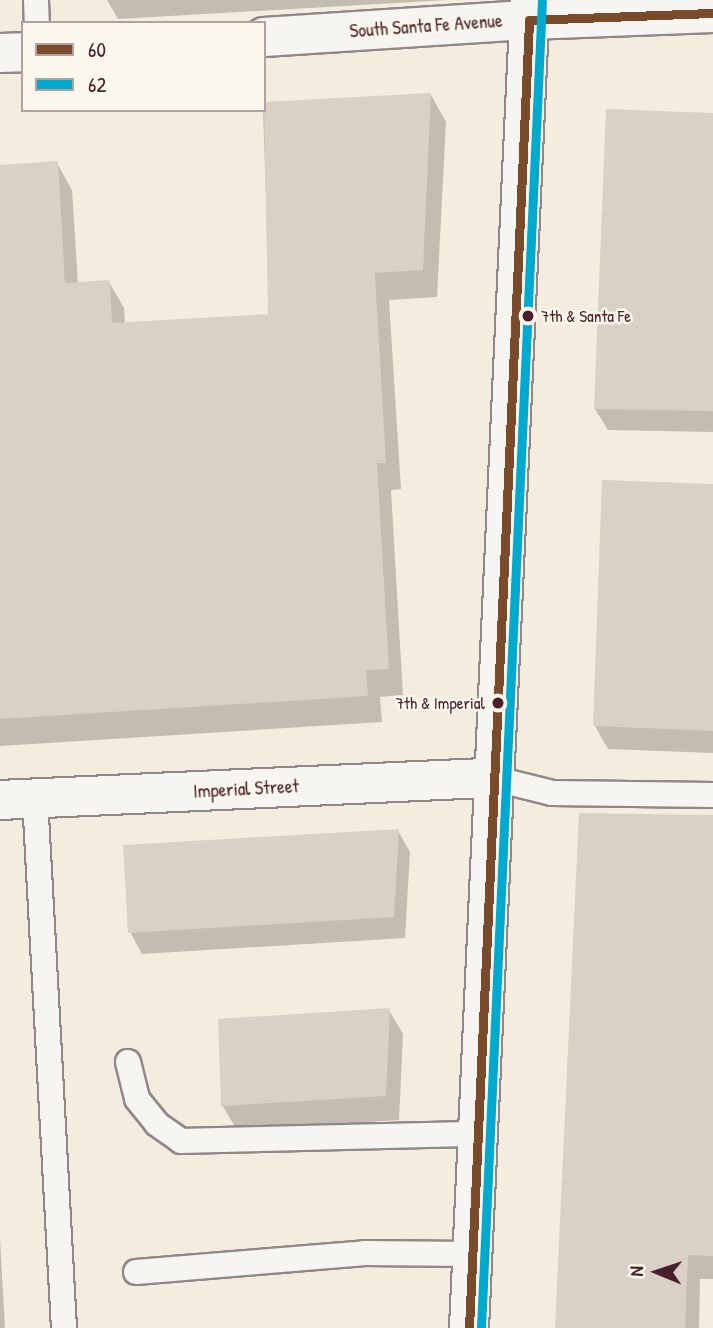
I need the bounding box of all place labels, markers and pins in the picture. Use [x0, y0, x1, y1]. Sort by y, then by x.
place label: 7th & Santa Fe [541, 306, 631, 326]
marker: 7th & Santa Fe [521, 309, 535, 323]
place label: 7th & Imperial [396, 693, 485, 713]
marker: 7th & Imperial [491, 696, 505, 710]

